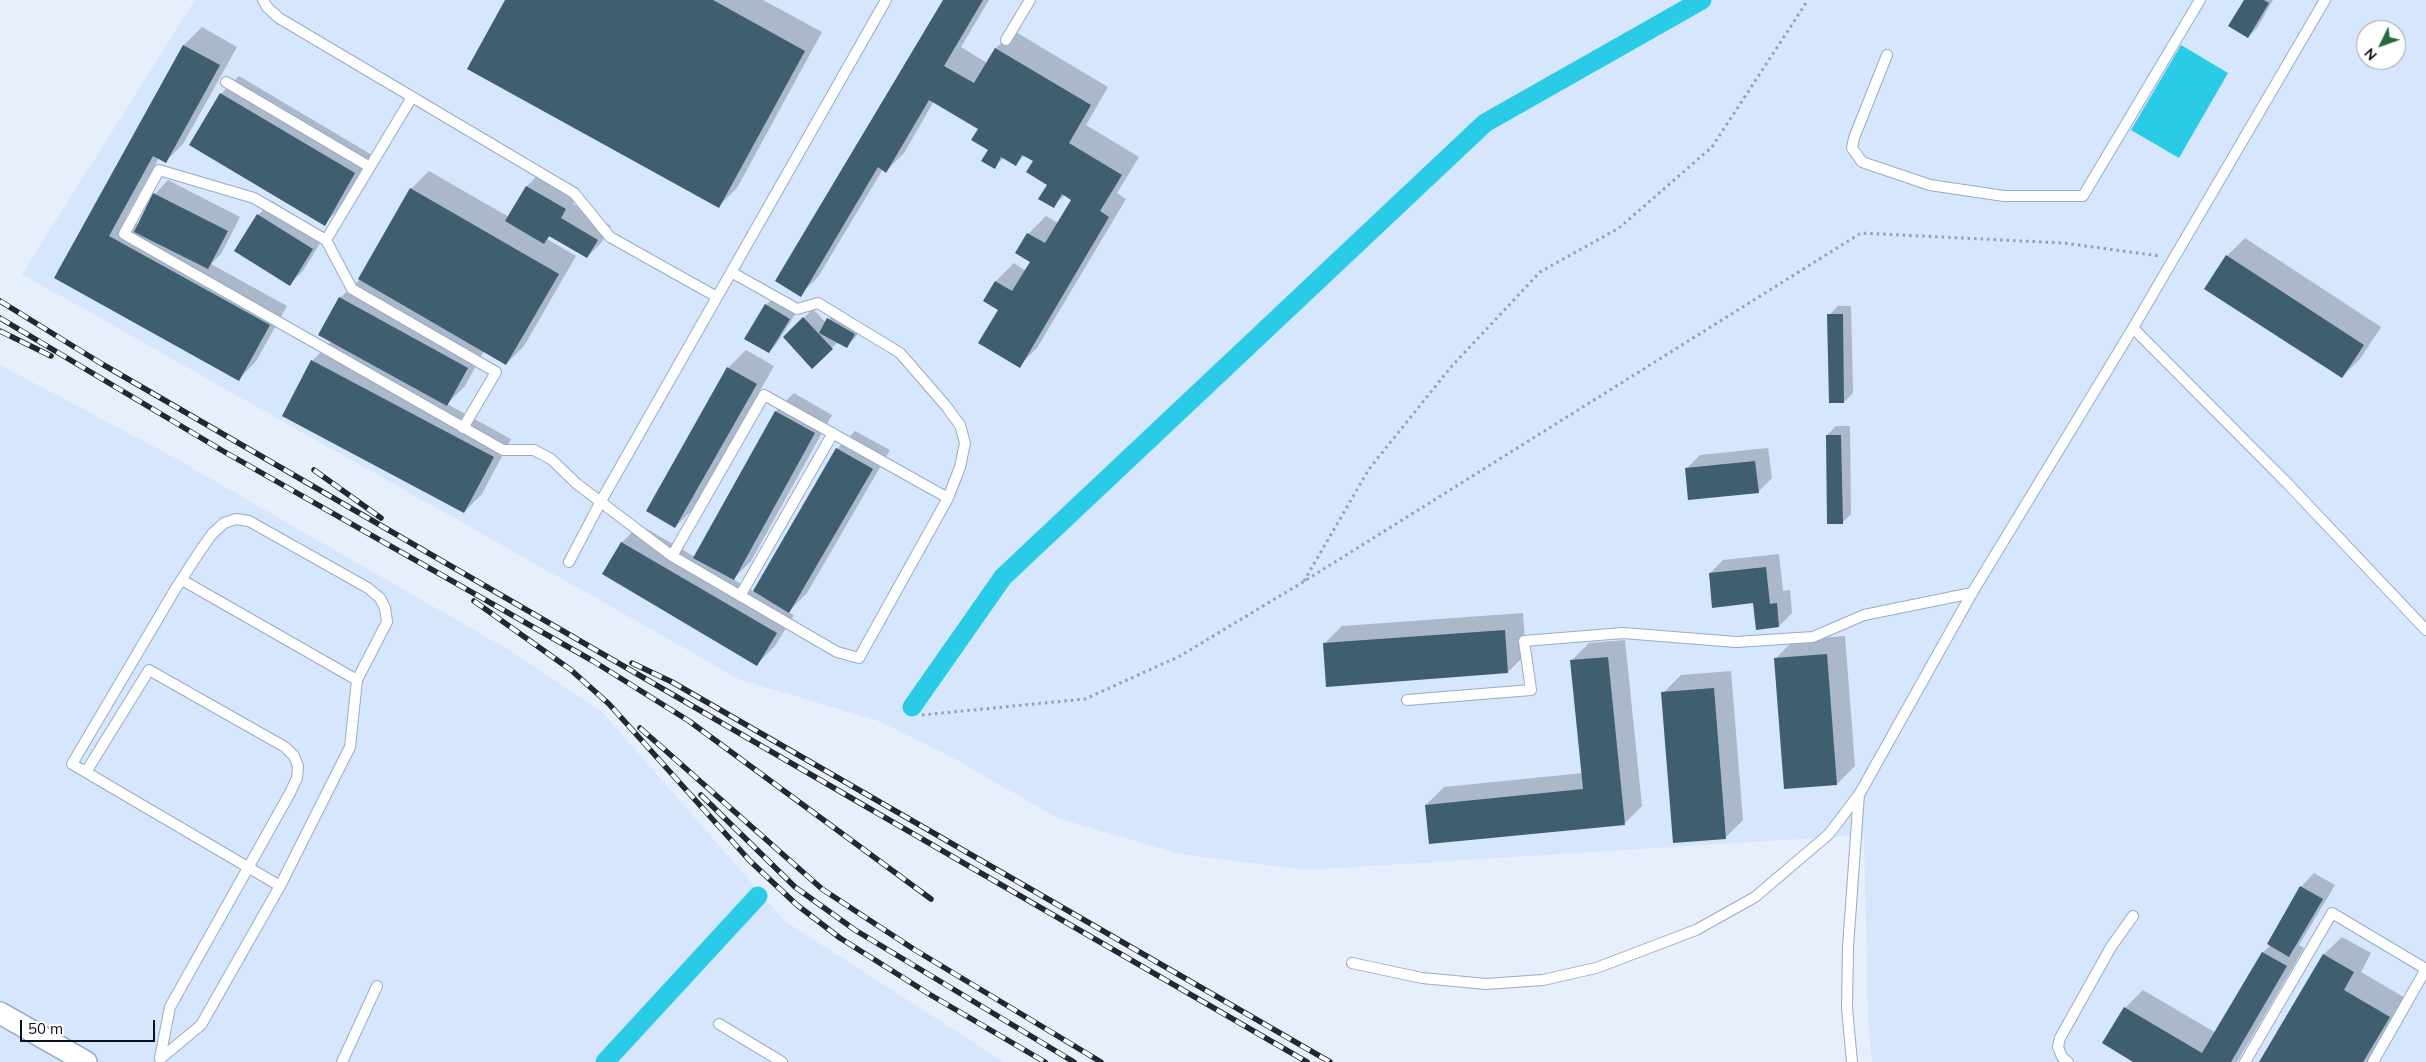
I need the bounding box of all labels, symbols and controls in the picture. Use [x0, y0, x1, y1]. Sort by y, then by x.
north arrow [2356, 20, 2406, 70]
text: N [2360, 44, 2381, 64]
scale bar [22, 1010, 158, 1042]
text: 50 m [28, 1019, 63, 1038]

